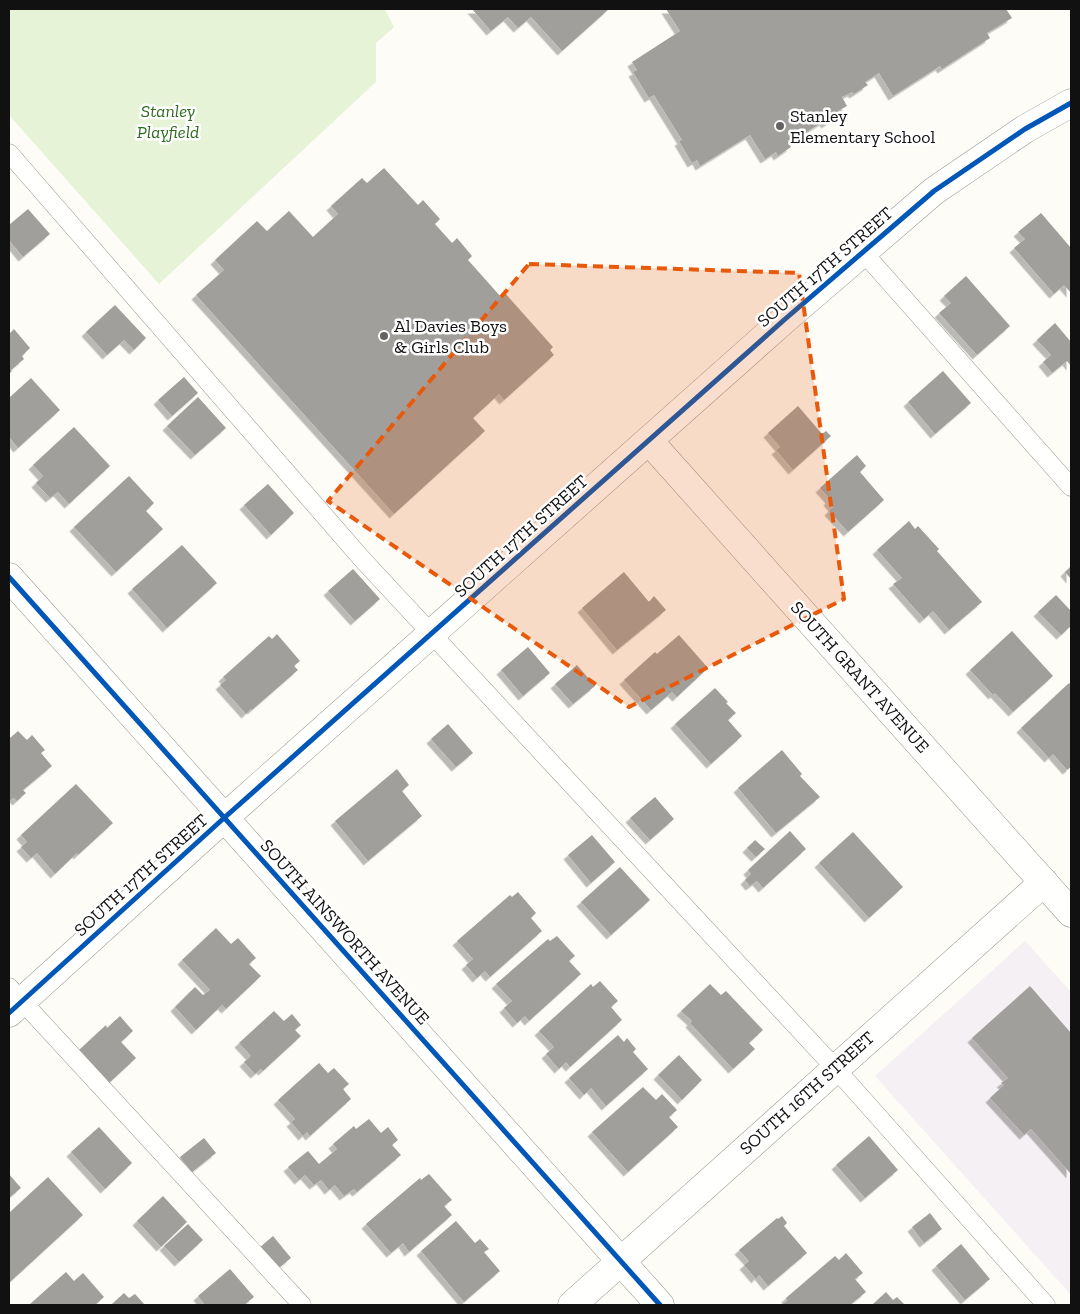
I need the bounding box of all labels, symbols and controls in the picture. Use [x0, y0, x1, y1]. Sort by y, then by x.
park label: Stanley Playfield [137, 100, 199, 143]
place label: Stanley Elementary School [790, 105, 935, 148]
marker: Stanley Elementary School [774, 120, 786, 132]
street label: SOUTH 17TH STREET [753, 202, 897, 332]
place label: Al Davies Boys & Girls Club [394, 315, 507, 358]
marker: Al Davies Boys & Girls Club [378, 330, 390, 342]
street label: SOUTH 17TH STREET [450, 470, 592, 602]
street label: SOUTH GRANT AVENUE [786, 597, 934, 757]
street label: SOUTH 17TH STREET [70, 809, 212, 941]
street label: SOUTH AINSWORTH AVENUE [256, 835, 434, 1029]
street label: SOUTH 16TH STREET [735, 1027, 879, 1159]

